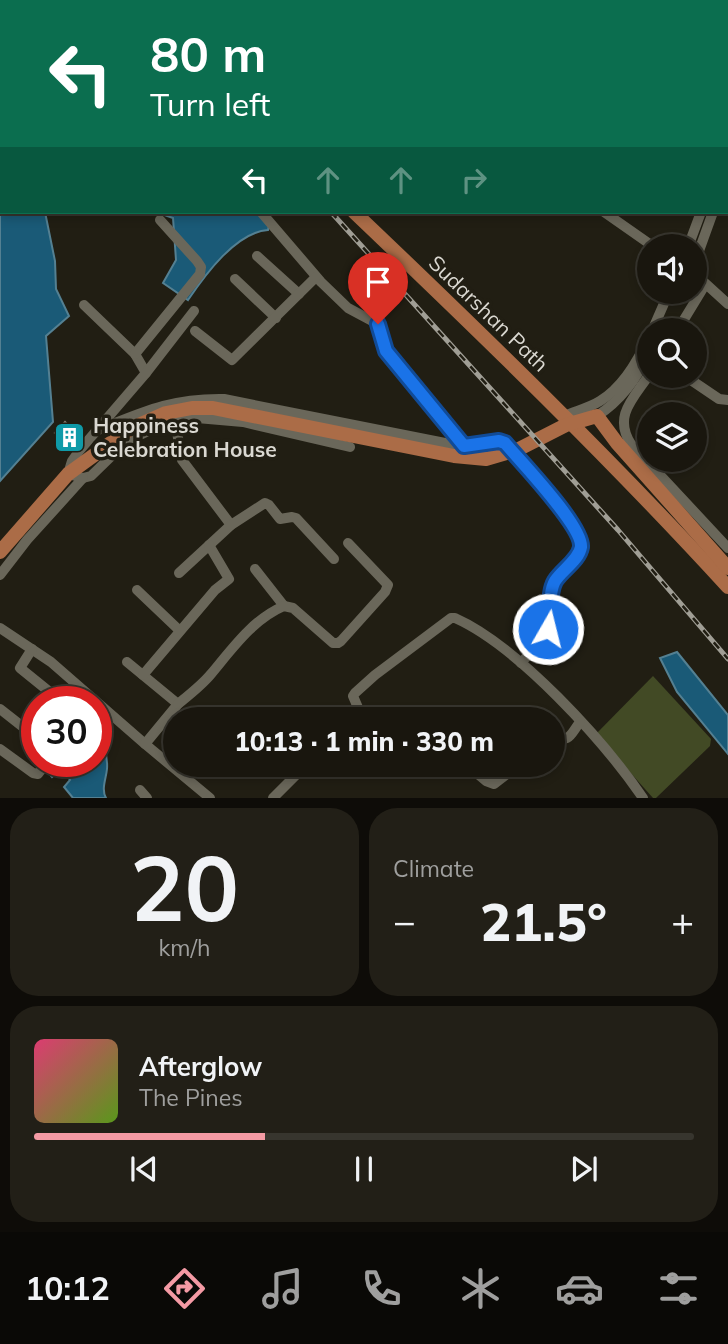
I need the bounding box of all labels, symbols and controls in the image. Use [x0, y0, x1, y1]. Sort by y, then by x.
text: 80 m [150, 23, 266, 84]
icon: left [35, 28, 126, 119]
text: Turn left [150, 84, 270, 124]
icon: left [236, 161, 274, 199]
icon: ahead [309, 161, 347, 199]
icon: ahead [382, 161, 420, 199]
icon: right [455, 161, 493, 199]
map controls [637, 234, 707, 472]
button: sound [637, 234, 707, 304]
street label: Sudarshan Path [424, 249, 554, 377]
pin [348, 252, 408, 324]
icon: arrive [359, 263, 397, 301]
button: search [637, 318, 707, 388]
button: layers [637, 402, 707, 472]
place label: Happiness Celebration House [93, 412, 277, 462]
building icon: Happiness Celebration House [53, 420, 87, 454]
position arrow [511, 592, 585, 666]
speed limit sign: 30 [21, 686, 112, 777]
text: 10:13 · 1 min · 330 m [234, 725, 494, 758]
text: 20 [130, 830, 239, 944]
text: Climate [393, 854, 474, 883]
text: 21.5° [480, 889, 607, 954]
text: − [393, 897, 416, 945]
text: + [671, 897, 694, 945]
text: km/h [158, 933, 211, 962]
text: Afterglow [139, 1050, 262, 1083]
text: The Pines [139, 1083, 243, 1112]
icon: previous [125, 1150, 163, 1188]
icon: pause [345, 1150, 383, 1188]
icon: next [565, 1150, 603, 1188]
icon: directions [160, 1264, 209, 1313]
icon: music [258, 1264, 307, 1313]
icon: phone [357, 1264, 406, 1313]
icon: climate [456, 1264, 505, 1313]
icon: car [555, 1264, 604, 1313]
icon: filters [654, 1264, 703, 1313]
text: 10:12 [25, 1268, 110, 1308]

